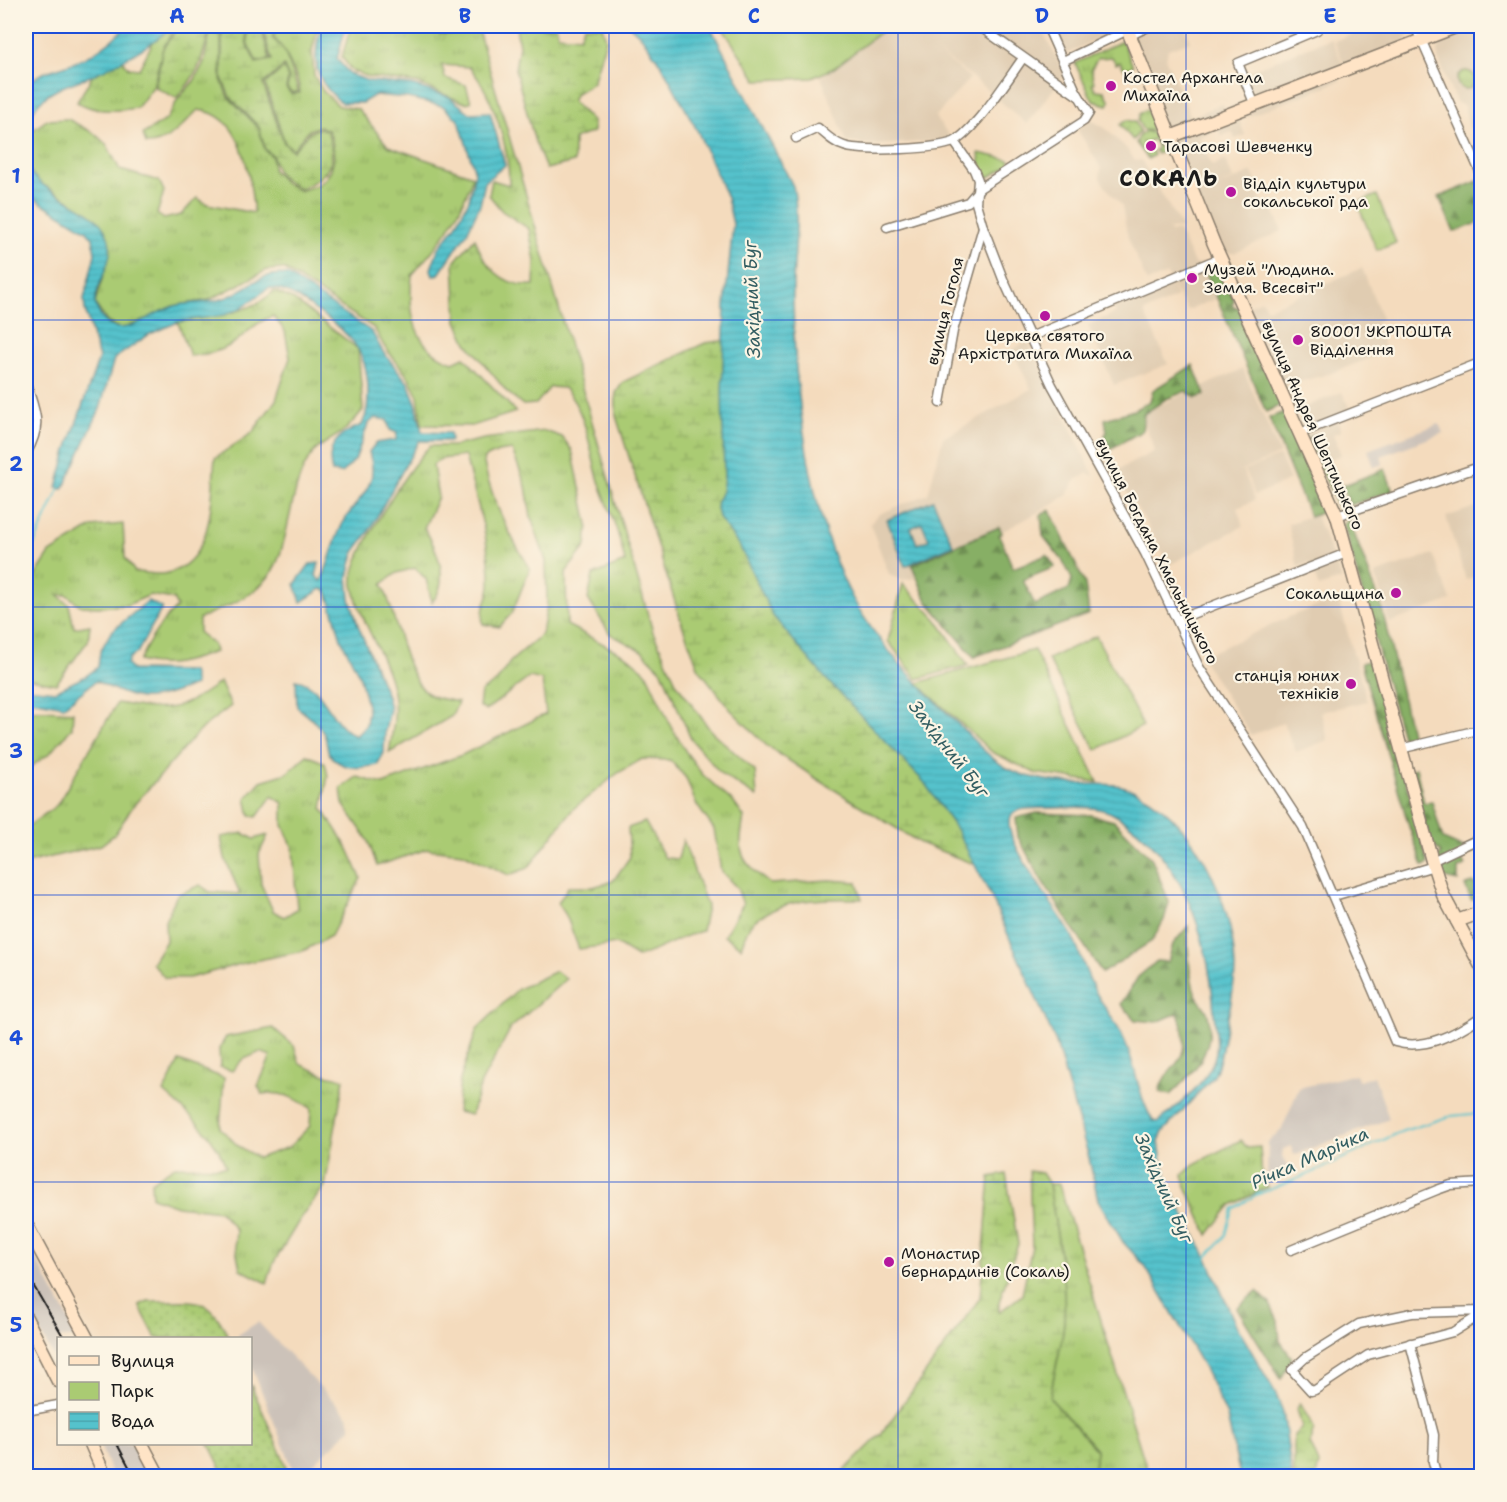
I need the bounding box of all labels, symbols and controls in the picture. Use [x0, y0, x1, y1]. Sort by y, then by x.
text: A [169, 3, 185, 29]
text: B [459, 3, 471, 29]
text: C [748, 3, 760, 29]
text: D [1035, 3, 1049, 29]
text: E [1323, 3, 1337, 29]
place label: Костел Архангела Михаїла [1123, 67, 1263, 106]
marker: Костел Архангела Михаїла [1104, 79, 1118, 93]
place label: Тарасові Шевченку [1163, 136, 1313, 157]
marker: Тарасові Шевченку [1144, 139, 1158, 153]
text: 1 [11, 163, 21, 189]
district label: СОКАЛЬ [1119, 164, 1219, 193]
place label: Відділ культури сокальської рда [1243, 173, 1368, 212]
marker: Відділ культури сокальської рда [1224, 185, 1238, 199]
water label: Західний Буг [738, 239, 766, 358]
street label: вулиця Гоголя [921, 255, 969, 367]
place label: Музей "Людина. Земля. Всесвіт" [1204, 259, 1334, 298]
marker: Музей "Людина. Земля. Всесвіт" [1185, 271, 1199, 285]
marker: Церква святого Архістратига Михаїла [1038, 309, 1052, 323]
street label: вулиця Андрея Шептицького [1257, 317, 1369, 533]
place label: 80001 УКРПОШТА Відділення [1310, 321, 1452, 360]
place label: Церква святого Архістратига Михаїла [958, 325, 1132, 364]
marker: 80001 УКРПОШТА Відділення [1291, 333, 1305, 347]
street label: вулиця Богдана Хмельницького [1091, 434, 1223, 668]
text: 2 [9, 451, 23, 477]
place label: Сокальщина [1286, 583, 1384, 604]
marker: Сокальщина [1389, 586, 1403, 600]
place label: станція юних техніків [1234, 665, 1339, 704]
marker: станція юних техніків [1344, 677, 1358, 691]
water label: Західний Буг [903, 695, 995, 804]
text: 3 [9, 738, 23, 764]
text: 4 [9, 1025, 23, 1051]
water label: Річка Марічка [1247, 1121, 1373, 1195]
water label: Західний Буг [1129, 1129, 1199, 1248]
place label: Монастир бернардинів (Сокаль) [901, 1243, 1069, 1282]
marker: Монастир бернардинів (Сокаль) [882, 1255, 896, 1269]
text: 5 [10, 1312, 22, 1338]
legend [57, 1337, 252, 1445]
text: Вулиця [111, 1349, 175, 1373]
text: Парк [111, 1379, 154, 1403]
text: Вода [111, 1409, 154, 1433]

